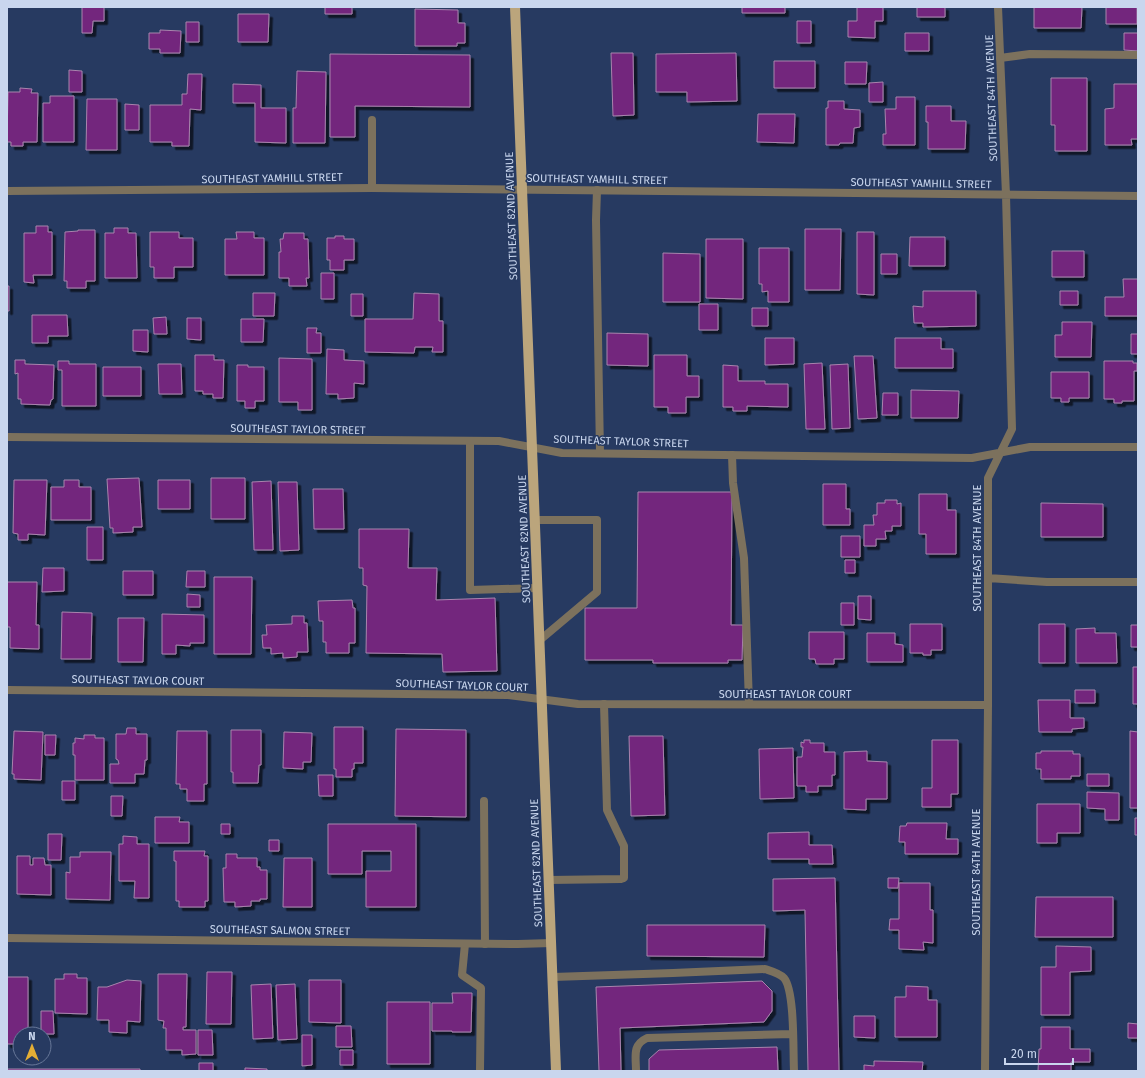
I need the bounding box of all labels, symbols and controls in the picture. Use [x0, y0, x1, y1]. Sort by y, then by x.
street label: SOUTHEAST 84TH AVENUE [983, 34, 1000, 162]
street label: SOUTHEAST 82ND AVENUE [503, 152, 520, 280]
street label: SOUTHEAST YAMHILL STREET [201, 171, 343, 186]
street label: SOUTHEAST YAMHILL STREET [526, 172, 668, 187]
street label: SOUTHEAST YAMHILL STREET [850, 176, 992, 191]
street label: SOUTHEAST TAYLOR STREET [230, 422, 366, 437]
street label: SOUTHEAST TAYLOR STREET [553, 433, 689, 450]
street label: SOUTHEAST 82ND AVENUE [516, 475, 533, 603]
street label: SOUTHEAST 84TH AVENUE [971, 484, 984, 611]
street label: SOUTHEAST TAYLOR COURT [72, 673, 205, 688]
street label: SOUTHEAST TAYLOR COURT [395, 677, 529, 694]
street label: SOUTHEAST TAYLOR COURT [719, 688, 852, 701]
street label: SOUTHEAST 82ND AVENUE [528, 799, 545, 927]
street label: SOUTHEAST 84TH AVENUE [970, 808, 983, 935]
street label: SOUTHEAST SALMON STREET [210, 923, 351, 938]
north arrow [12, 1026, 52, 1066]
text: N [28, 1030, 36, 1043]
scale bar [1005, 1040, 1073, 1066]
text: 20 m [1011, 1047, 1037, 1061]

